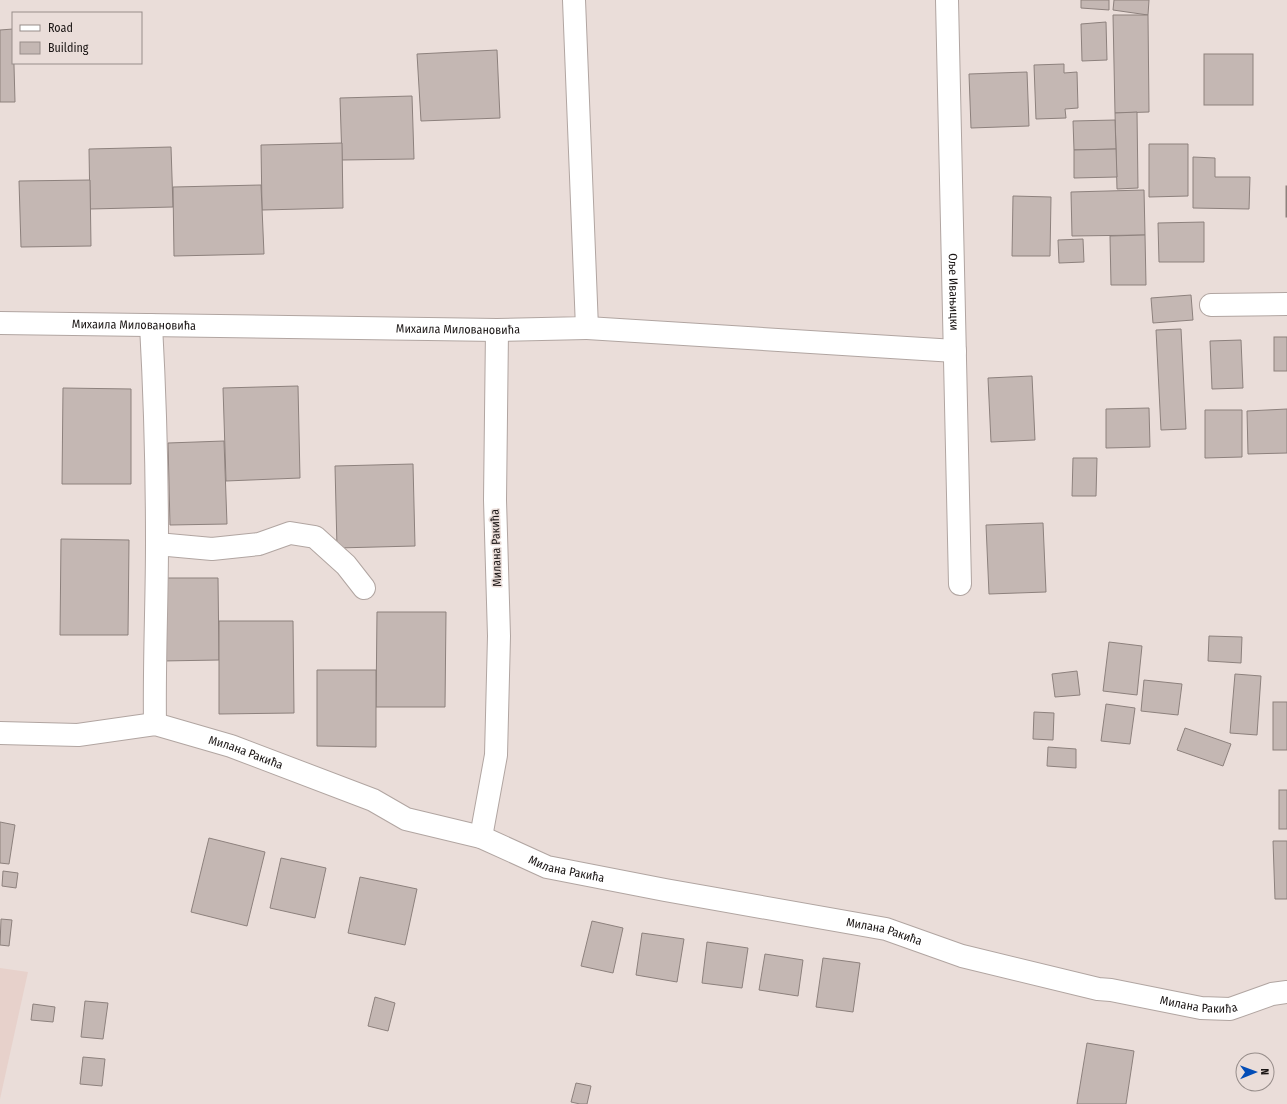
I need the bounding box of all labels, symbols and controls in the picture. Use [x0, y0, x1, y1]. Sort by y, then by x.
legend [12, 12, 142, 64]
text: Road [48, 21, 73, 35]
text: Building [48, 41, 89, 55]
street label: Оље Ивањицки [946, 253, 961, 331]
street label: Михаила Миловановића [72, 317, 196, 333]
street label: Михаила Миловановића [396, 322, 520, 337]
street label: Милана Ракића [488, 509, 504, 587]
street label: Милана Ракића [207, 733, 285, 772]
street label: Милана Ракића [526, 853, 606, 885]
street label: Милана Ракића [845, 915, 924, 948]
street label: Милана Ракића [1159, 993, 1239, 1016]
north arrow [1235, 1052, 1275, 1092]
text: N [1258, 1068, 1271, 1075]

